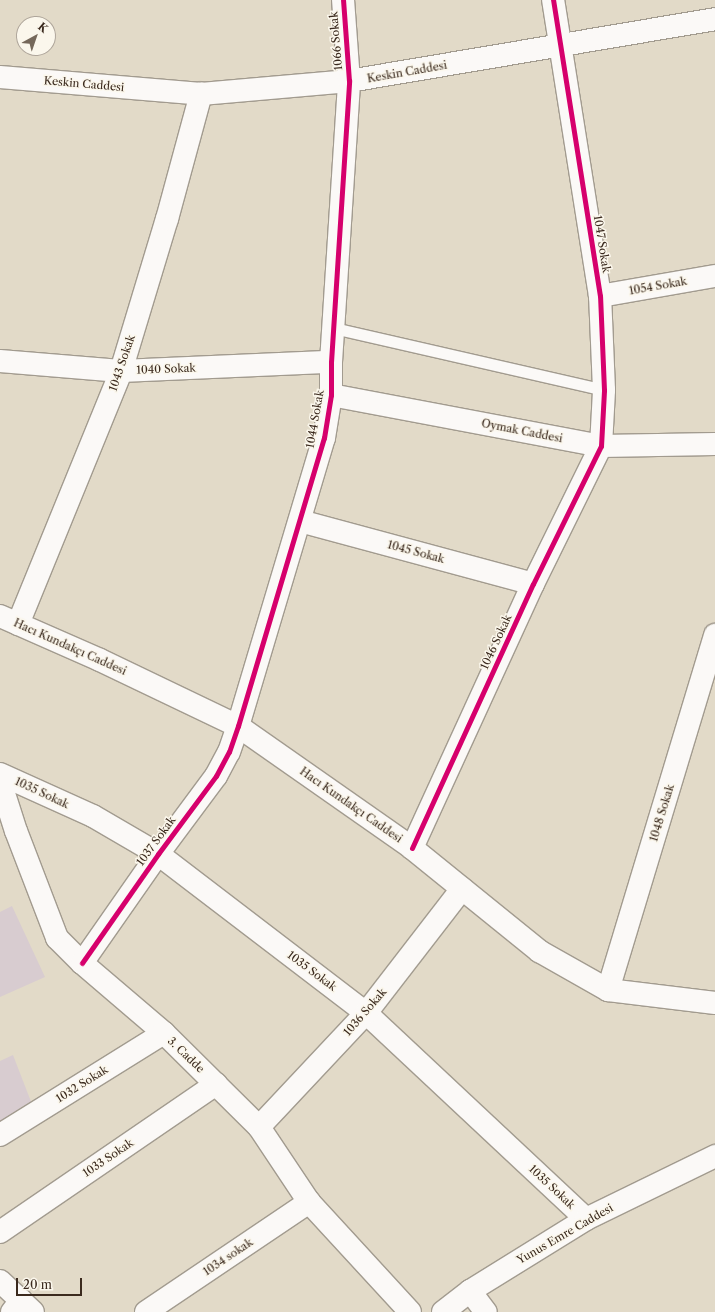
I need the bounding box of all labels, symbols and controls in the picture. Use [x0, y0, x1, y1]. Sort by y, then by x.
street label: 1066 Sokak [327, 11, 345, 71]
north arrow [16, 16, 56, 56]
text: K [35, 19, 51, 36]
street label: Keskin Caddesi [366, 58, 448, 86]
street label: Keskin Caddesi [43, 74, 125, 94]
street label: 1047 Sokak [591, 214, 613, 274]
street label: 1054 Sokak [628, 274, 688, 298]
street label: 1043 Sokak [106, 333, 138, 393]
street label: 1040 Sokak [136, 361, 196, 377]
street label: 1044 Sokak [303, 389, 327, 449]
street label: Oymak Caddesi [480, 417, 564, 445]
street label: 1045 Sokak [386, 538, 446, 566]
street label: 1046 Sokak [478, 612, 514, 672]
street label: Hacı Kundakçı Caddesi [12, 616, 128, 678]
street label: Hacı Kundakçı Caddesi [297, 765, 405, 845]
street label: 1035 Sokak [13, 775, 71, 811]
street label: 1048 Sokak [647, 783, 677, 843]
street label: 1037 Sokak [134, 814, 178, 868]
street label: 1035 Sokak [285, 948, 339, 994]
street label: 1036 Sokak [341, 986, 389, 1038]
street label: 3. Cadde [165, 1034, 207, 1076]
street label: 1032 Sokak [54, 1063, 110, 1105]
street label: 1033 Sokak [80, 1136, 136, 1180]
street label: 1035 Sokak [526, 1162, 578, 1212]
street label: Yunus Emre Caddesi [515, 1201, 615, 1267]
street label: 1034 sokak [201, 1236, 255, 1278]
scale bar [18, 1270, 84, 1296]
text: 20 m [23, 1277, 52, 1292]

